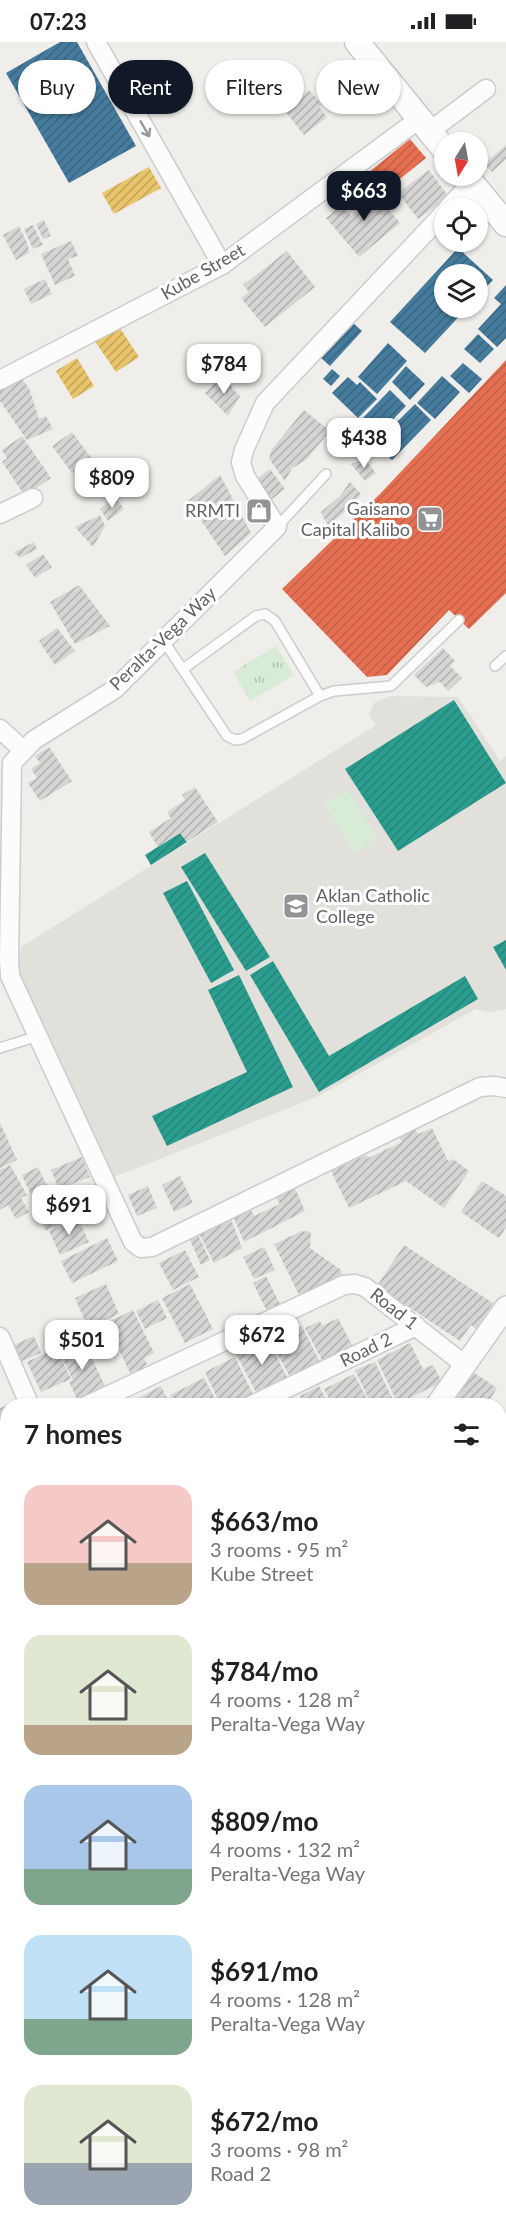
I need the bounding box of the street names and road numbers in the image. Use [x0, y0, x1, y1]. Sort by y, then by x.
street label: Kube Street [157, 238, 249, 304]
street label: Peralta-Vega Way [104, 581, 221, 695]
street label: Road 1 [366, 1283, 423, 1334]
street label: Road 2 [336, 1327, 395, 1371]

